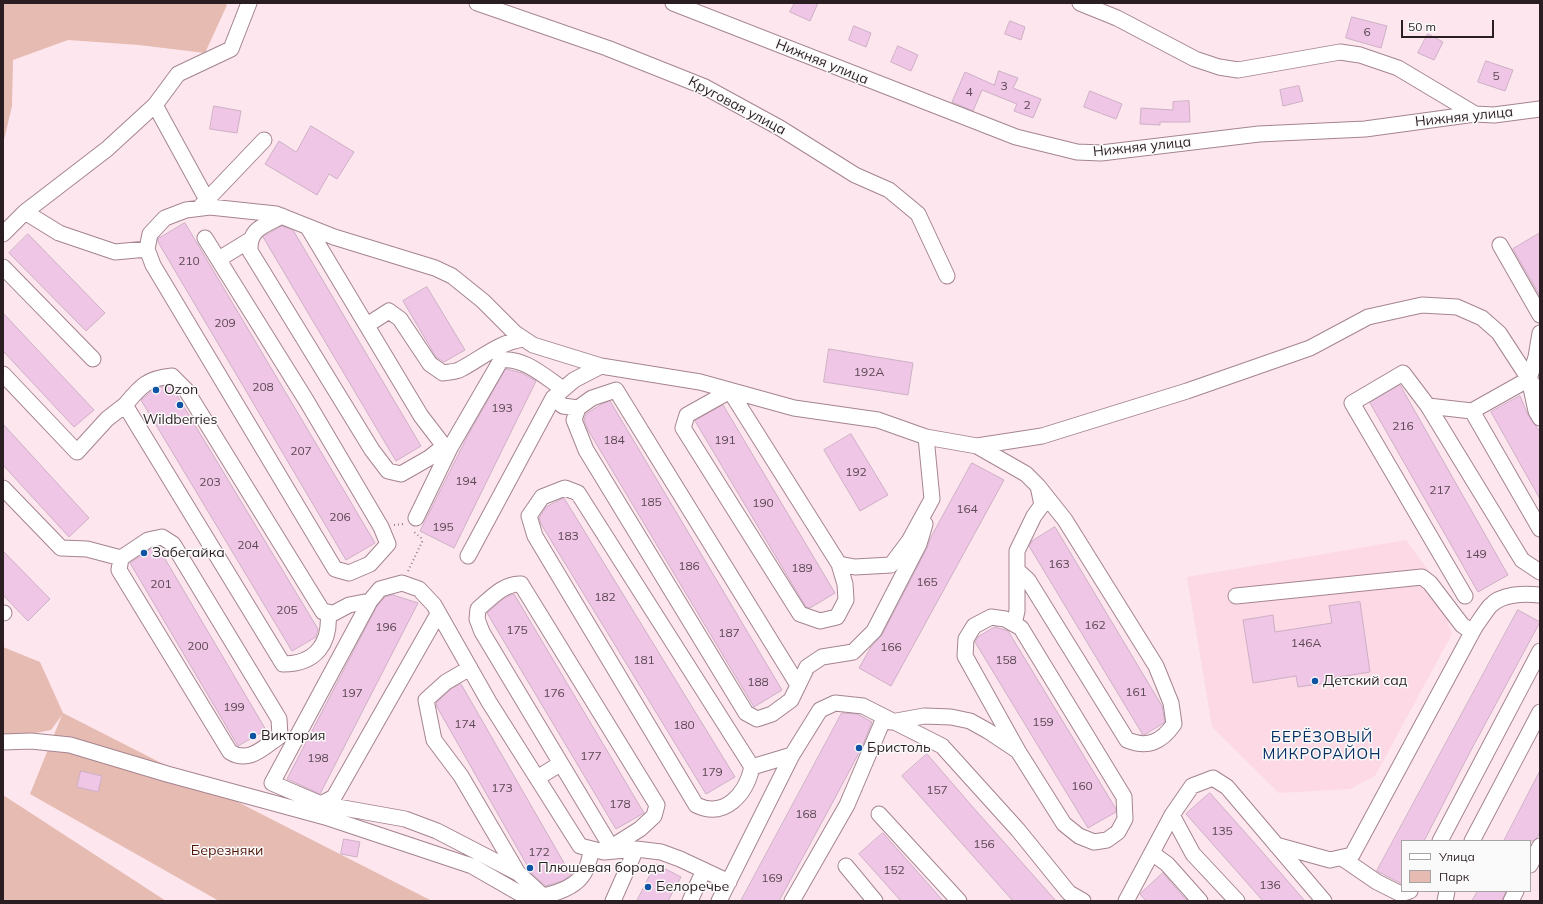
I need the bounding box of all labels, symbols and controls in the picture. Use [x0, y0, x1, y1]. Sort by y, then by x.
scale bar [1403, 12, 1496, 38]
text: 50 m [1408, 19, 1436, 34]
house number: 6 [1363, 25, 1371, 39]
street label: Нижняя улица [773, 36, 871, 88]
house number: 5 [1492, 69, 1500, 83]
street label: Круговая улица [685, 73, 789, 139]
house number: 3 [1000, 79, 1008, 93]
house number: 4 [965, 85, 973, 99]
house number: 2 [1023, 98, 1031, 112]
street label: Нижняя улица [1414, 103, 1514, 131]
street label: Нижняя улица [1092, 133, 1192, 161]
house number: 210 [178, 254, 200, 268]
house number: 209 [214, 316, 236, 330]
house number: 192А [854, 365, 884, 379]
house number: 208 [252, 380, 274, 394]
place label: Ozon [164, 382, 198, 398]
marker: Ozon [151, 385, 161, 395]
marker: Wildberries [175, 400, 185, 410]
house number: 193 [491, 401, 513, 415]
place label: Wildberries [143, 412, 217, 428]
house number: 216 [1392, 419, 1414, 433]
house number: 184 [603, 433, 625, 447]
house number: 191 [714, 433, 736, 447]
house number: 207 [290, 444, 312, 458]
house number: 192 [845, 465, 867, 479]
house number: 194 [455, 474, 477, 488]
house number: 203 [199, 475, 221, 489]
house number: 217 [1429, 483, 1451, 497]
house number: 185 [640, 495, 662, 509]
house number: 190 [752, 496, 774, 510]
house number: 164 [956, 502, 978, 516]
house number: 206 [329, 510, 351, 524]
house number: 195 [432, 520, 454, 534]
house number: 183 [557, 529, 579, 543]
house number: 204 [237, 538, 259, 552]
place label: Забегайка [152, 545, 225, 561]
house number: 149 [1465, 547, 1487, 561]
marker: Забегайка [139, 548, 149, 558]
house number: 163 [1048, 557, 1070, 571]
house number: 186 [678, 559, 700, 573]
house number: 189 [791, 561, 813, 575]
house number: 165 [916, 575, 938, 589]
house number: 201 [150, 577, 172, 591]
house number: 182 [594, 590, 616, 604]
house number: 205 [276, 603, 298, 617]
house number: 162 [1084, 618, 1106, 632]
house number: 196 [375, 620, 397, 634]
house number: 175 [506, 623, 528, 637]
house number: 187 [718, 626, 740, 640]
house number: 146А [1291, 636, 1321, 650]
house number: 200 [187, 639, 209, 653]
house number: 166 [880, 640, 902, 654]
house number: 181 [633, 653, 655, 667]
house number: 158 [995, 653, 1017, 667]
place label: Детский сад [1323, 673, 1407, 689]
house number: 188 [747, 675, 769, 689]
marker: Детский сад [1310, 676, 1320, 686]
house number: 161 [1125, 685, 1147, 699]
house number: 197 [341, 686, 363, 700]
house number: 176 [543, 686, 565, 700]
house number: 199 [223, 700, 245, 714]
house number: 159 [1032, 715, 1054, 729]
house number: 174 [454, 717, 476, 731]
house number: 180 [673, 718, 695, 732]
place label: Виктория [261, 728, 325, 744]
district label: БЕРЁЗОВЫЙ МИКРОРАЙОН [1262, 728, 1382, 763]
marker: Виктория [248, 731, 258, 741]
place label: Бристоль [867, 740, 931, 756]
marker: Бристоль [854, 743, 864, 753]
house number: 177 [580, 749, 602, 763]
house number: 198 [307, 751, 329, 765]
house number: 179 [701, 765, 723, 779]
house number: 160 [1071, 779, 1093, 793]
house number: 173 [491, 781, 513, 795]
house number: 157 [926, 783, 948, 797]
house number: 178 [609, 797, 631, 811]
house number: 168 [795, 807, 817, 821]
house number: 135 [1211, 824, 1233, 838]
house number: 156 [973, 837, 995, 851]
legend [1401, 840, 1531, 892]
park label: Березняки [191, 843, 263, 859]
house number: 172 [528, 845, 550, 859]
text: Улица [1439, 849, 1475, 864]
place label: Плюшевая борода [538, 860, 665, 876]
marker: Плюшевая борода [525, 863, 535, 873]
house number: 152 [883, 863, 905, 877]
text: Парк [1439, 869, 1469, 884]
house number: 169 [761, 871, 783, 885]
house number: 136 [1259, 878, 1281, 892]
place label: Белоречье [656, 879, 729, 895]
marker: Белоречье [643, 882, 653, 892]

